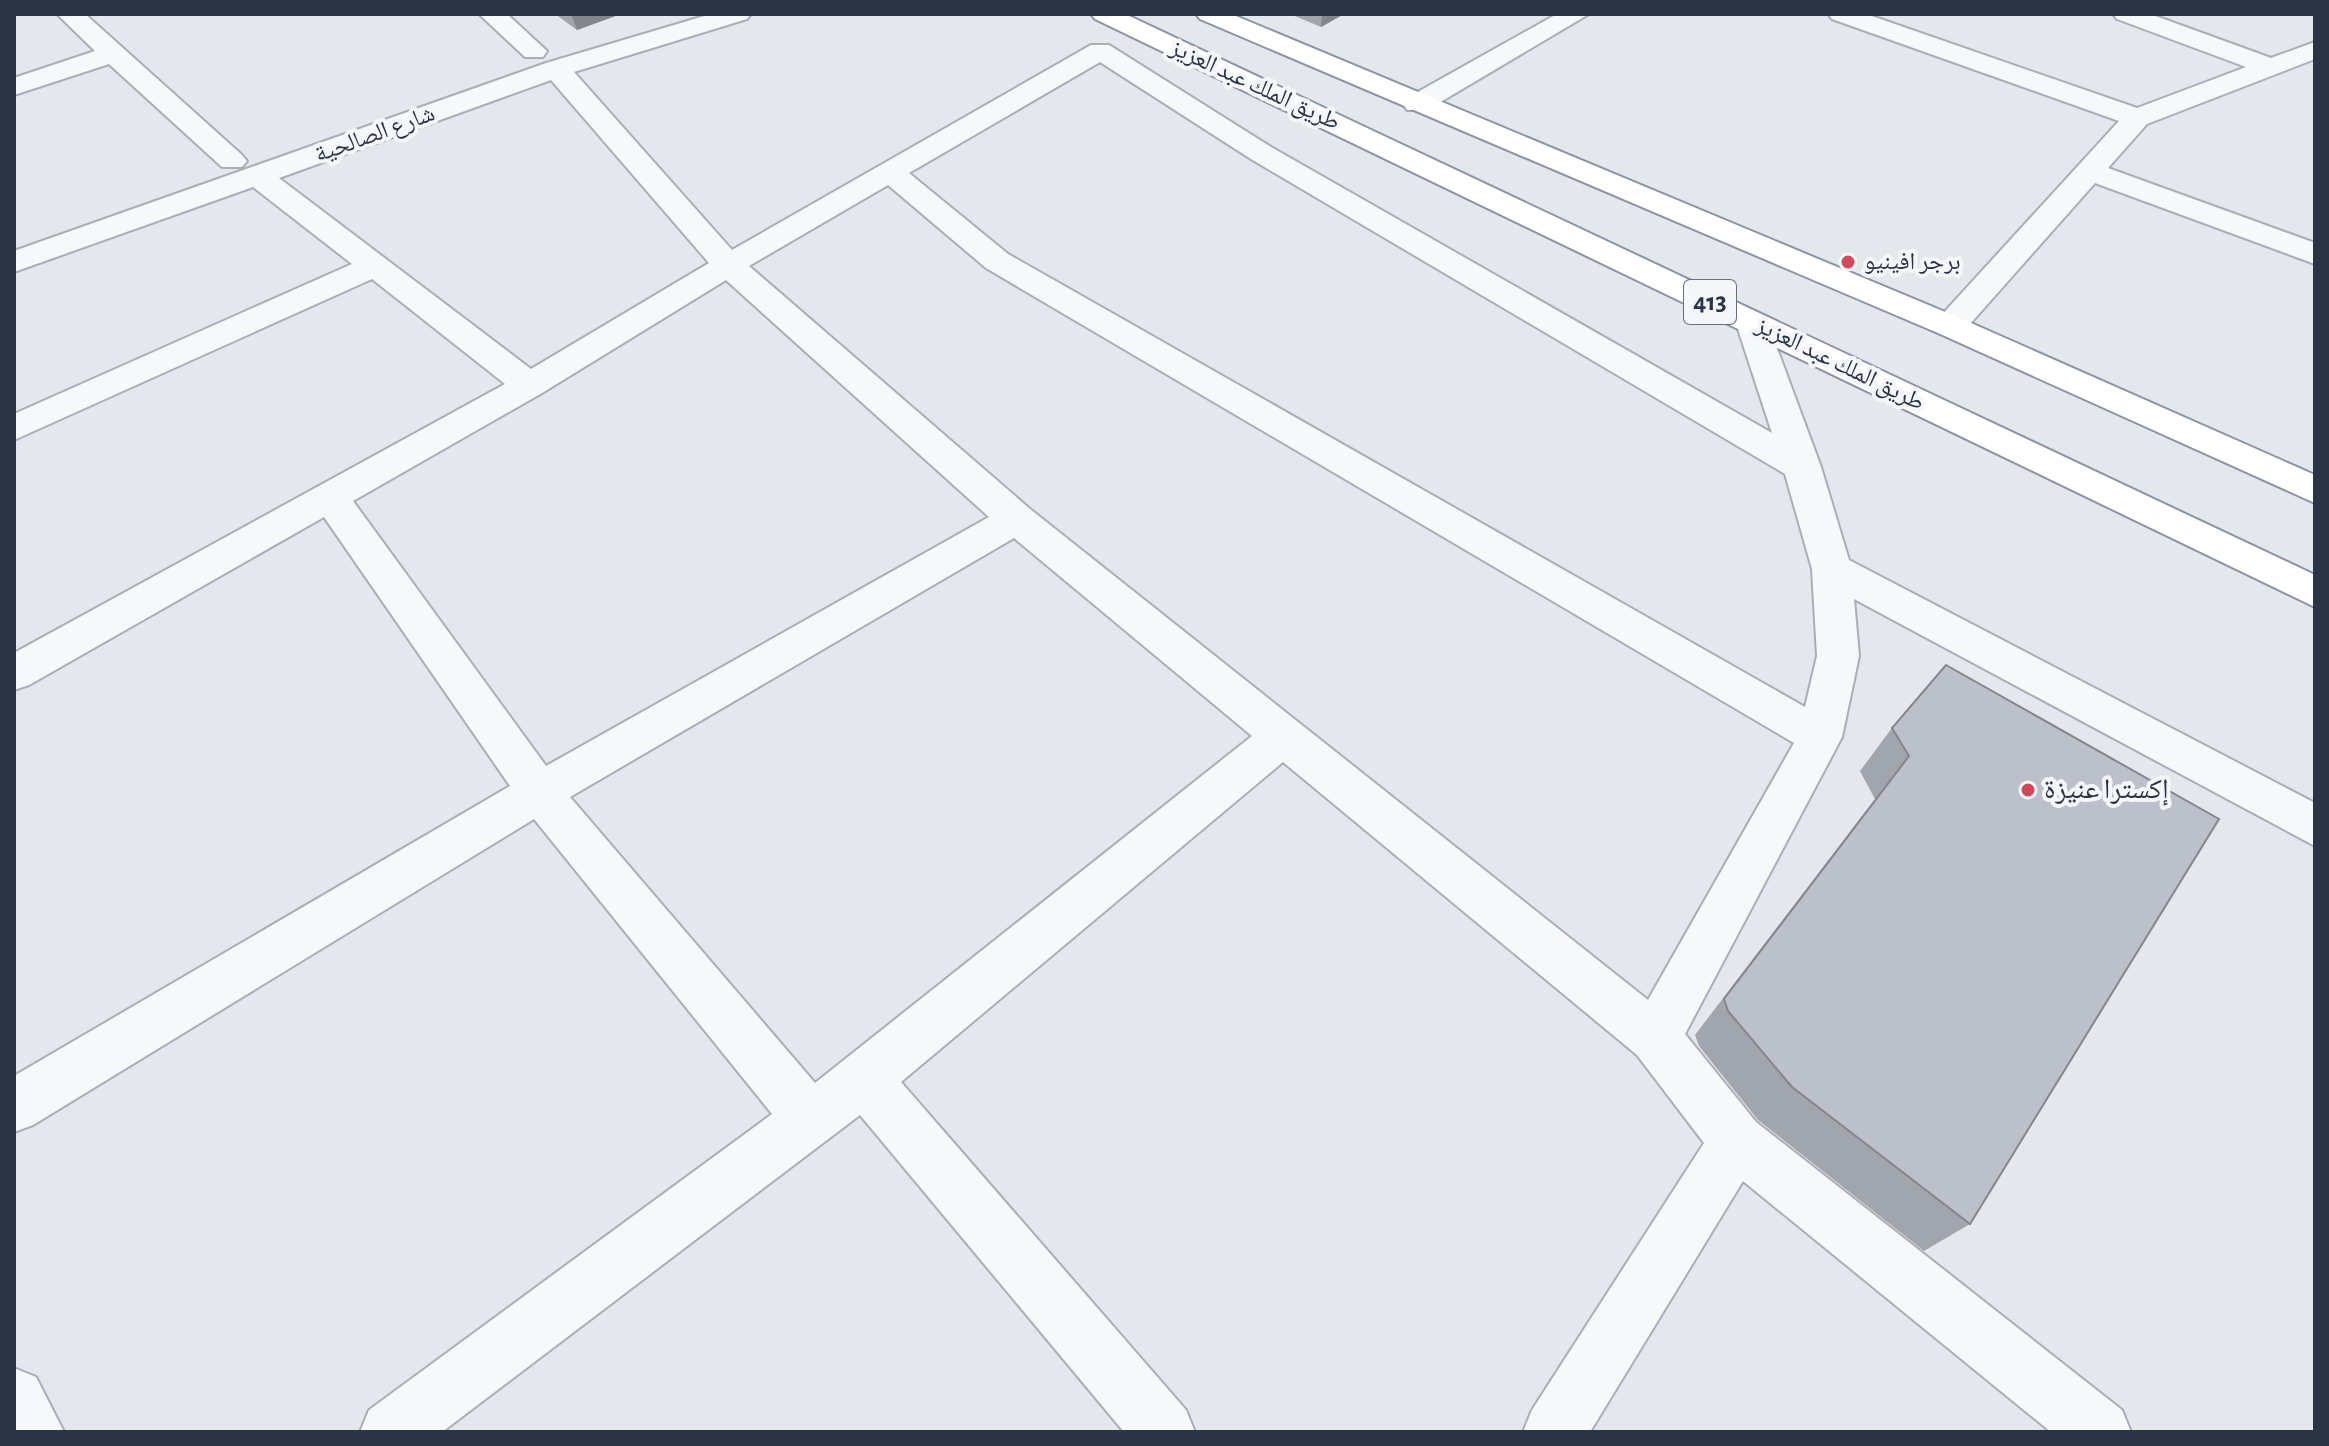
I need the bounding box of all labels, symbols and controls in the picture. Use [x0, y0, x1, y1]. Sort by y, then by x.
street label: طريق الملك عبد العزيز [1165, 35, 1344, 136]
street label: شارع الصالحية [312, 101, 439, 169]
place label: برجر افينيو [1864, 250, 1961, 275]
marker: برجر افينيو [1839, 253, 1857, 271]
road number: 413 [1684, 280, 1736, 324]
street label: طريق الملك عبد العزيز [1751, 312, 1928, 416]
place label: إكسترا عنيزة [2044, 776, 2169, 806]
marker: إكسترا عنيزة [2019, 781, 2037, 799]

